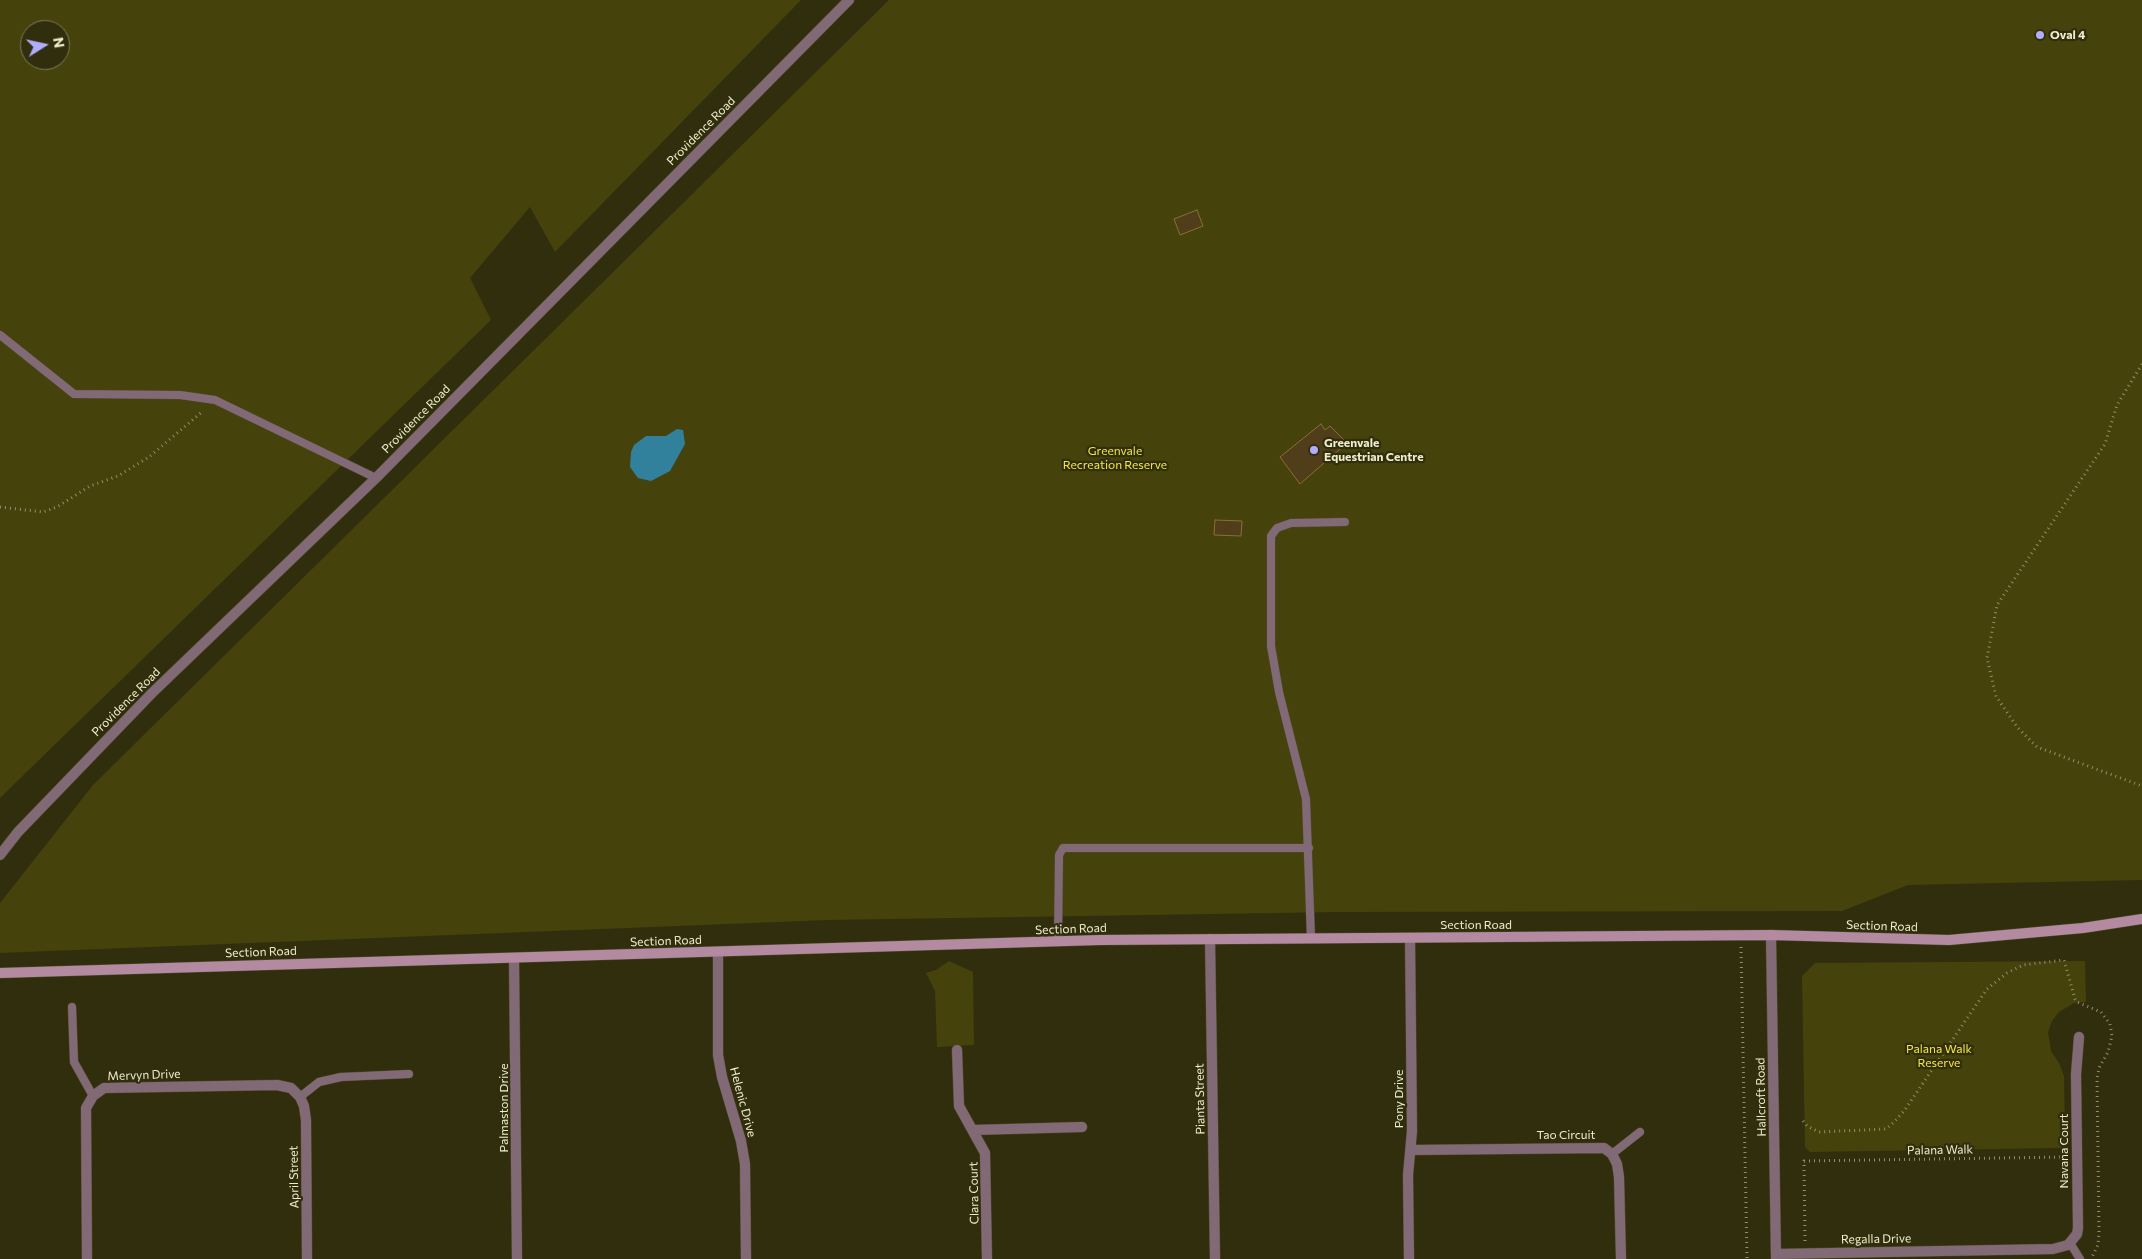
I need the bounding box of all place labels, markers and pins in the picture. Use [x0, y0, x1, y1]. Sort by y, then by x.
place label: Oval 4 [2050, 28, 2085, 42]
marker: Oval 4 [2034, 29, 2046, 41]
place label: Greenvale Equestrian Centre [1324, 436, 1423, 464]
marker: Greenvale Equestrian Centre [1308, 444, 1320, 456]

